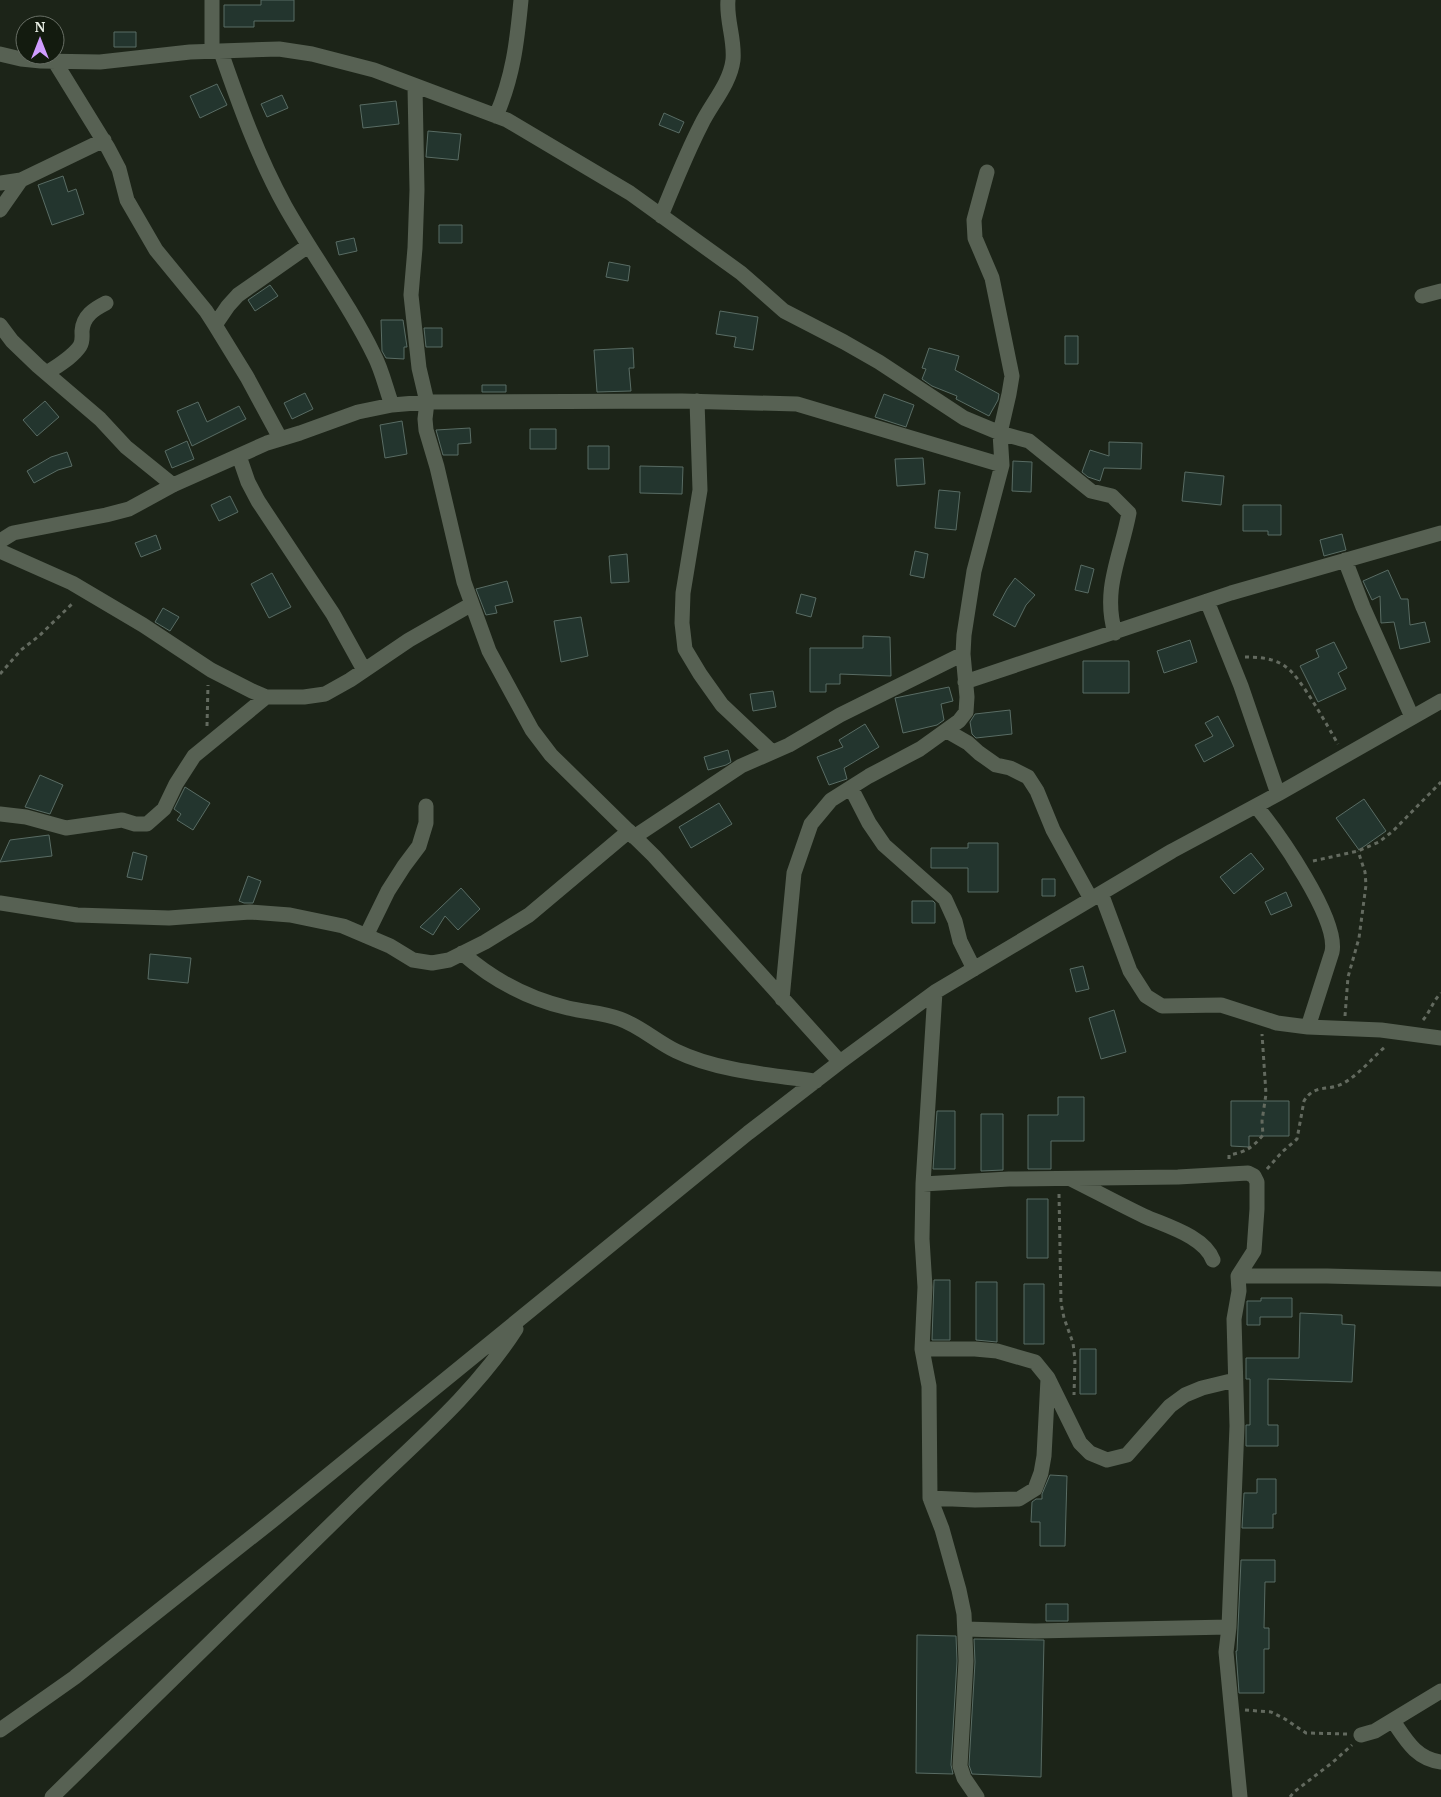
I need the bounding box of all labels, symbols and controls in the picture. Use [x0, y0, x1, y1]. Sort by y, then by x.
north arrow [15, 15, 65, 65]
text: N [35, 17, 46, 36]

